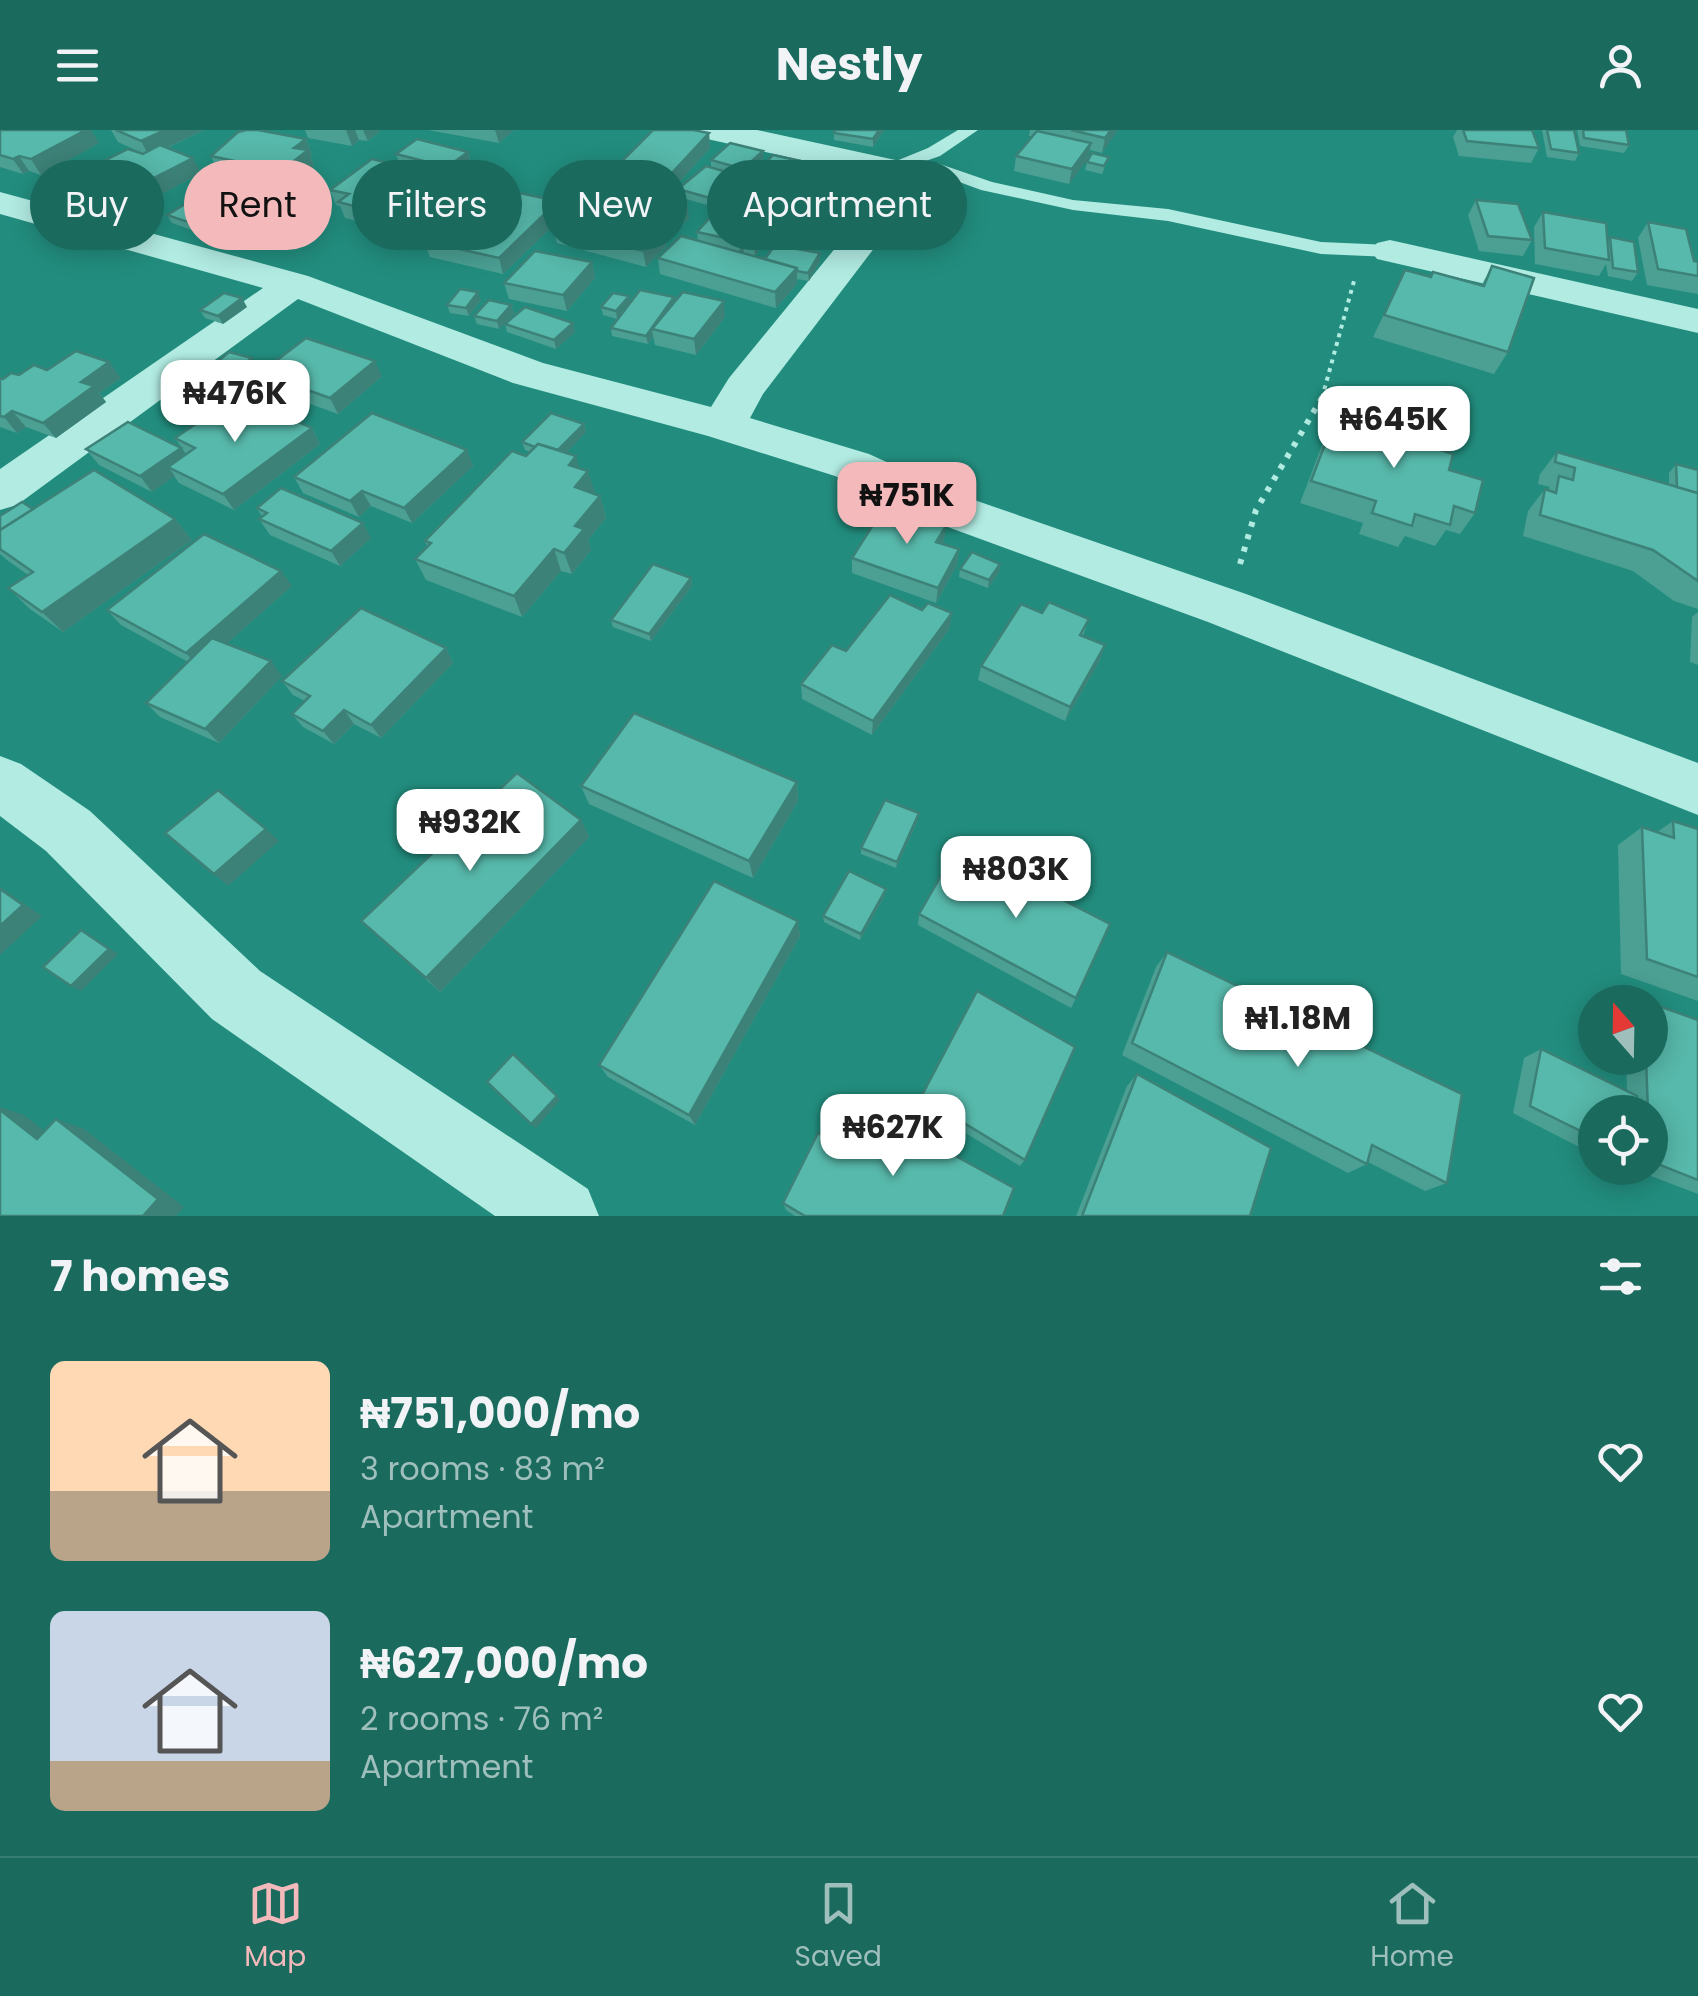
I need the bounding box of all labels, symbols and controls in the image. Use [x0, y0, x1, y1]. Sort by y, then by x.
text: Nestly [776, 33, 922, 96]
icon: menu [50, 38, 105, 93]
icon: person [1593, 38, 1648, 93]
chip: Buy [30, 160, 164, 250]
chip: Rent [184, 160, 332, 250]
chip: Filters [352, 160, 522, 250]
chip: New [542, 160, 687, 250]
chip: Apartment [707, 160, 967, 250]
pin: ₦476K [165, 360, 305, 445]
text: ₦476K [183, 370, 287, 415]
pin: ₦645K [1324, 386, 1464, 471]
text: ₦645K [1340, 396, 1448, 441]
pin: ₦751K [837, 462, 977, 547]
text: ₦751K [859, 472, 955, 517]
pin: ₦932K [400, 789, 540, 874]
text: ₦932K [419, 799, 521, 844]
pin: ₦803K [946, 836, 1086, 921]
text: ₦803K [963, 846, 1069, 891]
pin: ₦1.18M [1217, 985, 1379, 1070]
north arrow [1578, 985, 1668, 1075]
map controls [1578, 985, 1668, 1185]
text: ₦1.18M [1245, 995, 1351, 1040]
pin: ₦627K [823, 1094, 963, 1179]
button: locate [1578, 1095, 1668, 1185]
text: ₦627K [842, 1104, 944, 1149]
text: 7 homes [50, 1247, 230, 1306]
icon: filters [1593, 1249, 1648, 1304]
text: ₦751,000/mo [360, 1384, 640, 1443]
icon: home [130, 1401, 250, 1521]
icon: heart [1593, 1434, 1648, 1489]
text: 3 rooms · 83 m² [360, 1446, 605, 1491]
text: Apartment [360, 1494, 533, 1539]
text: ₦627,000/mo [360, 1634, 648, 1693]
icon: home [130, 1651, 250, 1771]
icon: heart [1593, 1684, 1648, 1739]
text: 2 rooms · 76 m² [360, 1696, 603, 1741]
text: Apartment [360, 1744, 533, 1789]
tab: Map [244, 1876, 306, 1978]
tab: Saved [795, 1876, 882, 1978]
tab: Home [1370, 1876, 1454, 1978]

